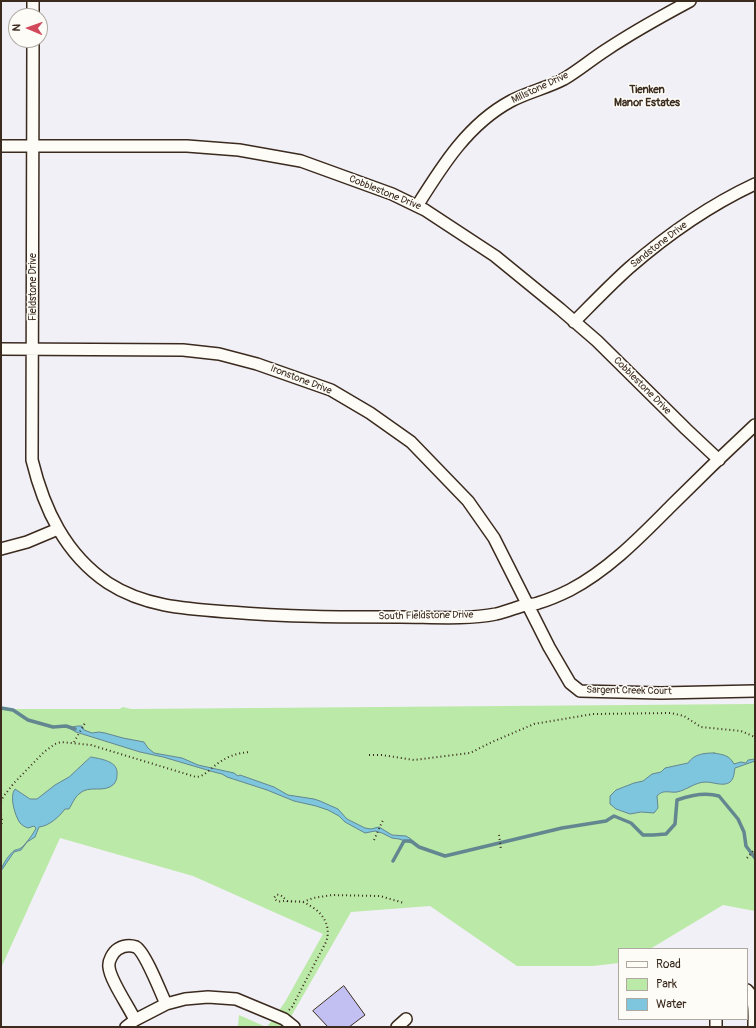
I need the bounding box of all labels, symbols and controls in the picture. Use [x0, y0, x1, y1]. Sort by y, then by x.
north arrow [8, 8, 48, 48]
text: N [10, 24, 23, 32]
street label: Millstone Drive [510, 70, 570, 106]
district label: Tienken Manor Estates [614, 83, 680, 109]
street label: Cobblestone Drive [347, 173, 423, 213]
street label: Sandstone Drive [628, 219, 690, 271]
street label: Fieldstone Drive [27, 253, 39, 321]
street label: Cobblestone Drive [611, 355, 673, 417]
street label: Ironstone Drive [269, 363, 333, 397]
street label: South Fieldstone Drive [378, 609, 474, 623]
street label: Sargent Creek Court [586, 684, 672, 698]
legend [618, 948, 748, 1020]
text: Road [656, 957, 681, 972]
text: Park [656, 977, 677, 992]
text: Water [656, 997, 687, 1012]

